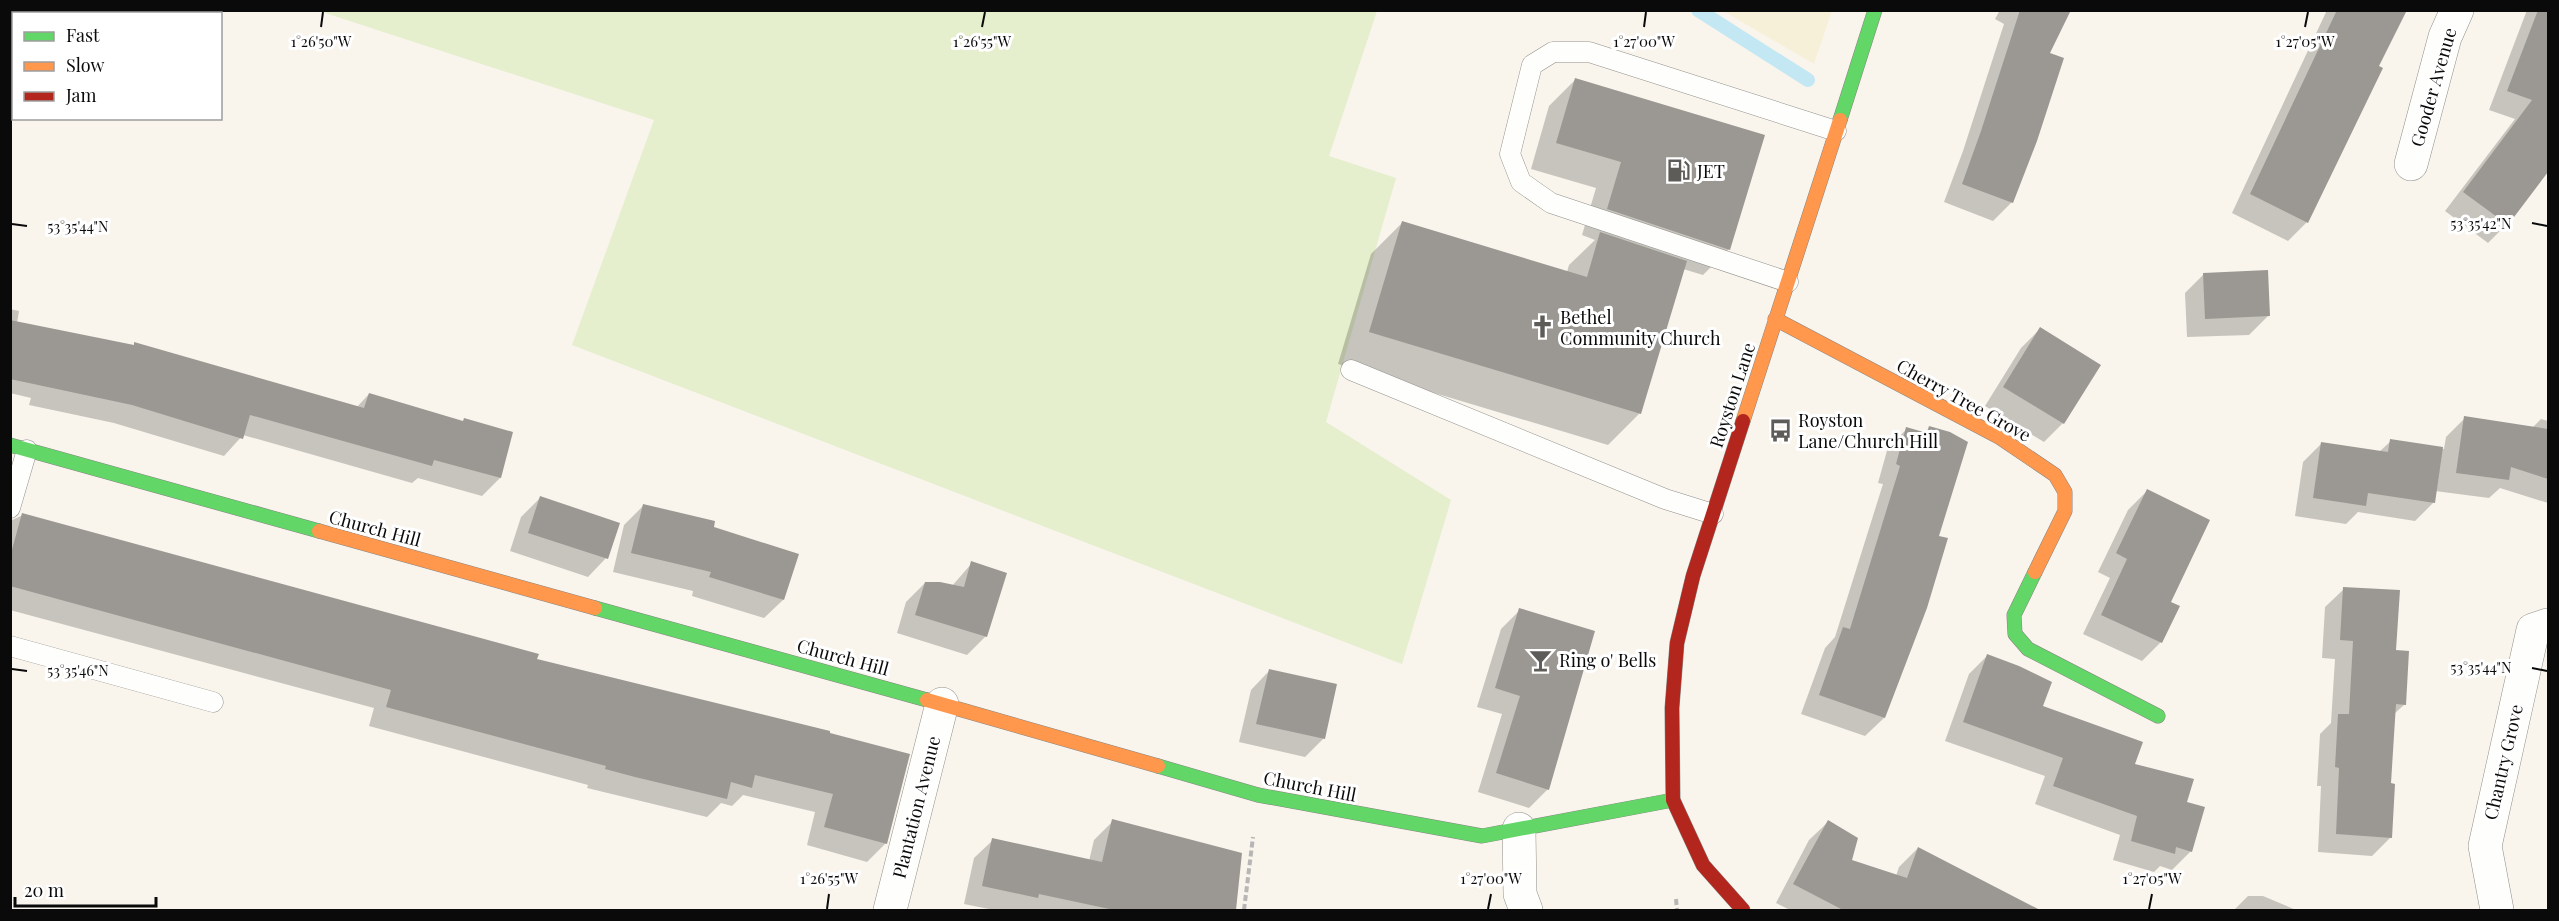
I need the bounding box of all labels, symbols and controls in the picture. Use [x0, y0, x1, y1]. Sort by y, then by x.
legend [12, 12, 222, 120]
text: Fast [66, 23, 100, 47]
street label: Gooder Avenue [2405, 25, 2461, 149]
text: 1°26'50"W [291, 31, 352, 51]
text: 1°26'55"W [953, 31, 1011, 51]
text: 1°27'00"W [1613, 31, 1675, 51]
text: 1°27'05"W [2275, 31, 2335, 51]
text: Slow [66, 53, 104, 77]
text: Jam [65, 83, 96, 107]
fuel station icon: JET [1666, 158, 1692, 184]
place label: JET [1696, 159, 1725, 183]
text: 53°35'42"N [2450, 213, 2512, 233]
text: 53°35'44"N [47, 216, 109, 236]
place label: Bethel Community Church [1560, 305, 1721, 350]
church icon: Bethel Community Church [1529, 314, 1555, 340]
street label: Royston Lane [1704, 339, 1760, 451]
street label: Cherry Tree Grove [1893, 353, 2035, 447]
place label: Royston Lane/Church Hill [1798, 408, 1938, 453]
bus stop icon: Royston Lane/Church Hill [1767, 417, 1793, 443]
street label: Church Hill [326, 504, 424, 552]
street label: Church Hill [794, 633, 892, 681]
bar icon: Ring o' Bells [1528, 647, 1554, 673]
place label: Ring o' Bells [1559, 648, 1656, 672]
text: 53°35'44"N [2450, 657, 2512, 677]
text: 53°35'46"N [47, 660, 109, 680]
street label: Chantry Grove [2478, 702, 2528, 822]
street label: Plantation Avenue [887, 733, 945, 881]
street label: Church Hill [1262, 765, 1358, 807]
text: 1°26'55"W [800, 868, 858, 888]
text: 1°27'00"W [1460, 868, 1522, 888]
text: 1°27'05"W [2122, 868, 2182, 888]
scale bar [15, 870, 156, 908]
text: 20 m [24, 878, 64, 902]

